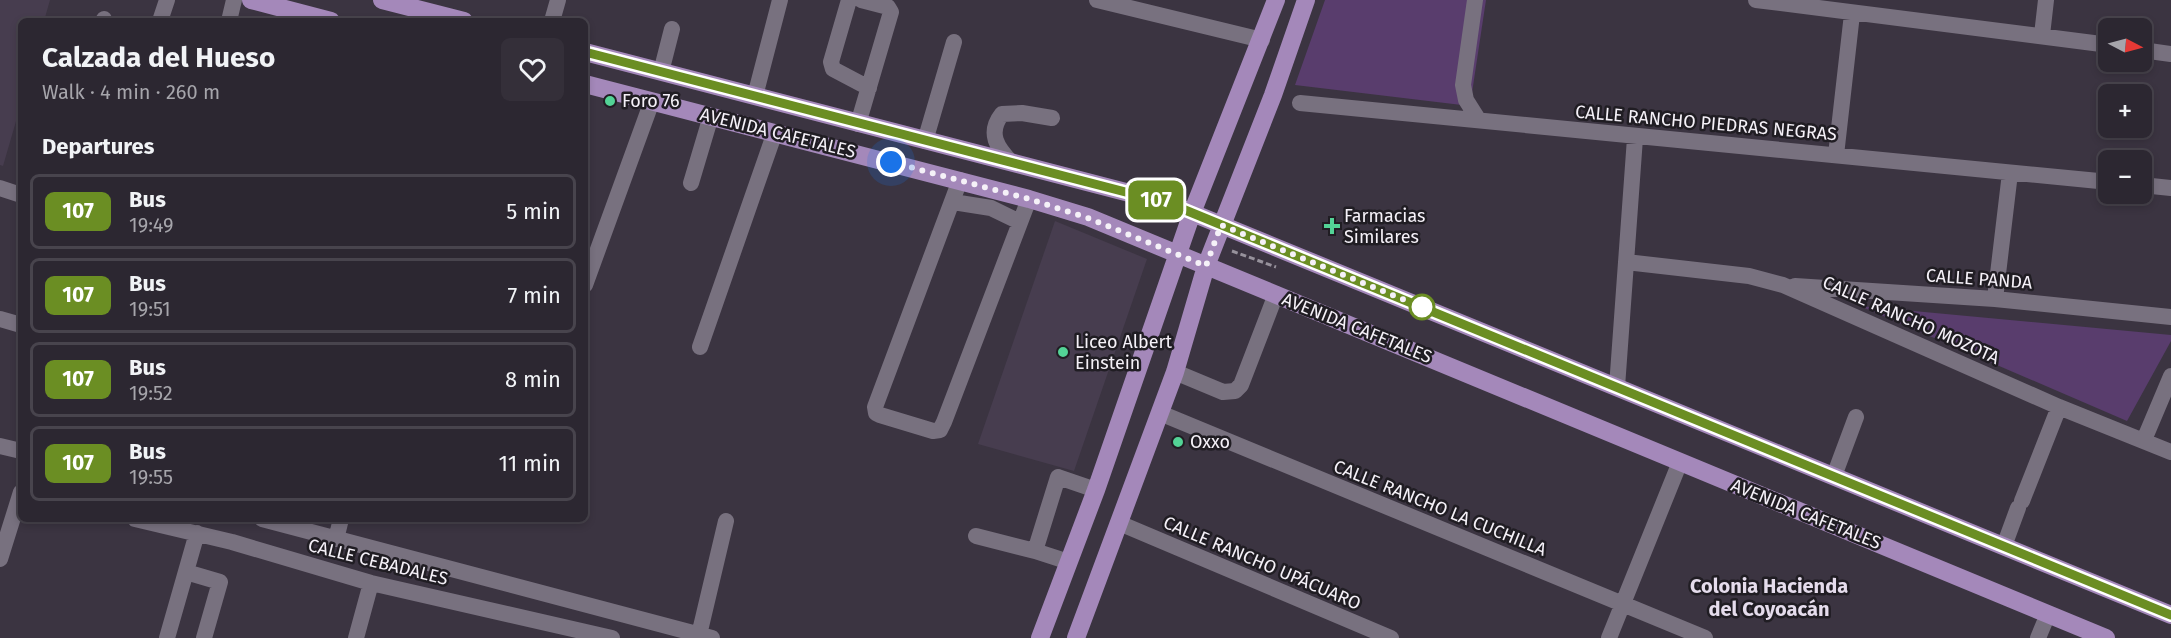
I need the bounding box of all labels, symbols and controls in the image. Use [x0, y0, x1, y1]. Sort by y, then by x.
north arrow [2098, 18, 2152, 72]
map controls [2098, 18, 2152, 204]
button: heart [501, 38, 564, 101]
text: Calzada del Hueso [42, 41, 275, 74]
text: Walk · 4 min · 260 m [42, 80, 220, 104]
button: + [2098, 84, 2152, 138]
place label: Foro 76 [622, 90, 680, 112]
marker: Foro 76 [603, 94, 617, 108]
street label: CALLE RANCHO PIEDRAS NEGRAS [1574, 101, 1838, 145]
street label: AVENIDA CAFETALES [698, 103, 858, 163]
text: Departures [42, 133, 154, 160]
your location [876, 147, 906, 177]
button: − [2098, 150, 2152, 204]
line badge: 107 [1122, 180, 1190, 220]
text: Bus [129, 186, 166, 213]
text: 107 [1140, 187, 1172, 213]
text: 107 [62, 198, 94, 224]
text: 5 min [506, 198, 561, 225]
place label: Farmacias Similares [1344, 205, 1425, 248]
text: 19:49 [129, 213, 174, 237]
marker: Farmacias Similares [1325, 219, 1339, 233]
street label: CALLE PANDA [1925, 264, 2034, 294]
text: Bus [129, 270, 166, 297]
street label: CALLE RANCHO MOZOTA [1819, 271, 2003, 369]
text: 107 [62, 282, 94, 308]
text: 7 min [507, 282, 561, 309]
street label: AVENIDA CAFETALES [1279, 288, 1435, 368]
unlabelled marker [1409, 294, 1435, 320]
text: 19:51 [129, 297, 171, 321]
place label: Liceo Albert Einstein [1075, 331, 1172, 374]
marker: Liceo Albert Einstein [1056, 345, 1070, 359]
text: Bus [129, 354, 166, 381]
text: 107 [62, 366, 94, 392]
text: 8 min [505, 366, 561, 393]
text: 19:52 [129, 381, 173, 405]
place label: Oxxo [1190, 431, 1230, 453]
marker: Oxxo [1171, 435, 1185, 449]
text: Bus [129, 438, 166, 465]
text: 107 [62, 450, 94, 476]
text: 11 min [498, 450, 561, 477]
street label: CALLE RANCHO LA CUCHILLA [1330, 455, 1550, 561]
text: 19:55 [129, 465, 173, 489]
street label: AVENIDA CAFETALES [1728, 474, 1884, 554]
street label: CALLE RANCHO UPÁCUARO [1160, 510, 1364, 615]
street label: CALLE CEBADALES [306, 534, 450, 590]
district label: Colonia Hacienda del Coyoacán [1690, 574, 1848, 621]

